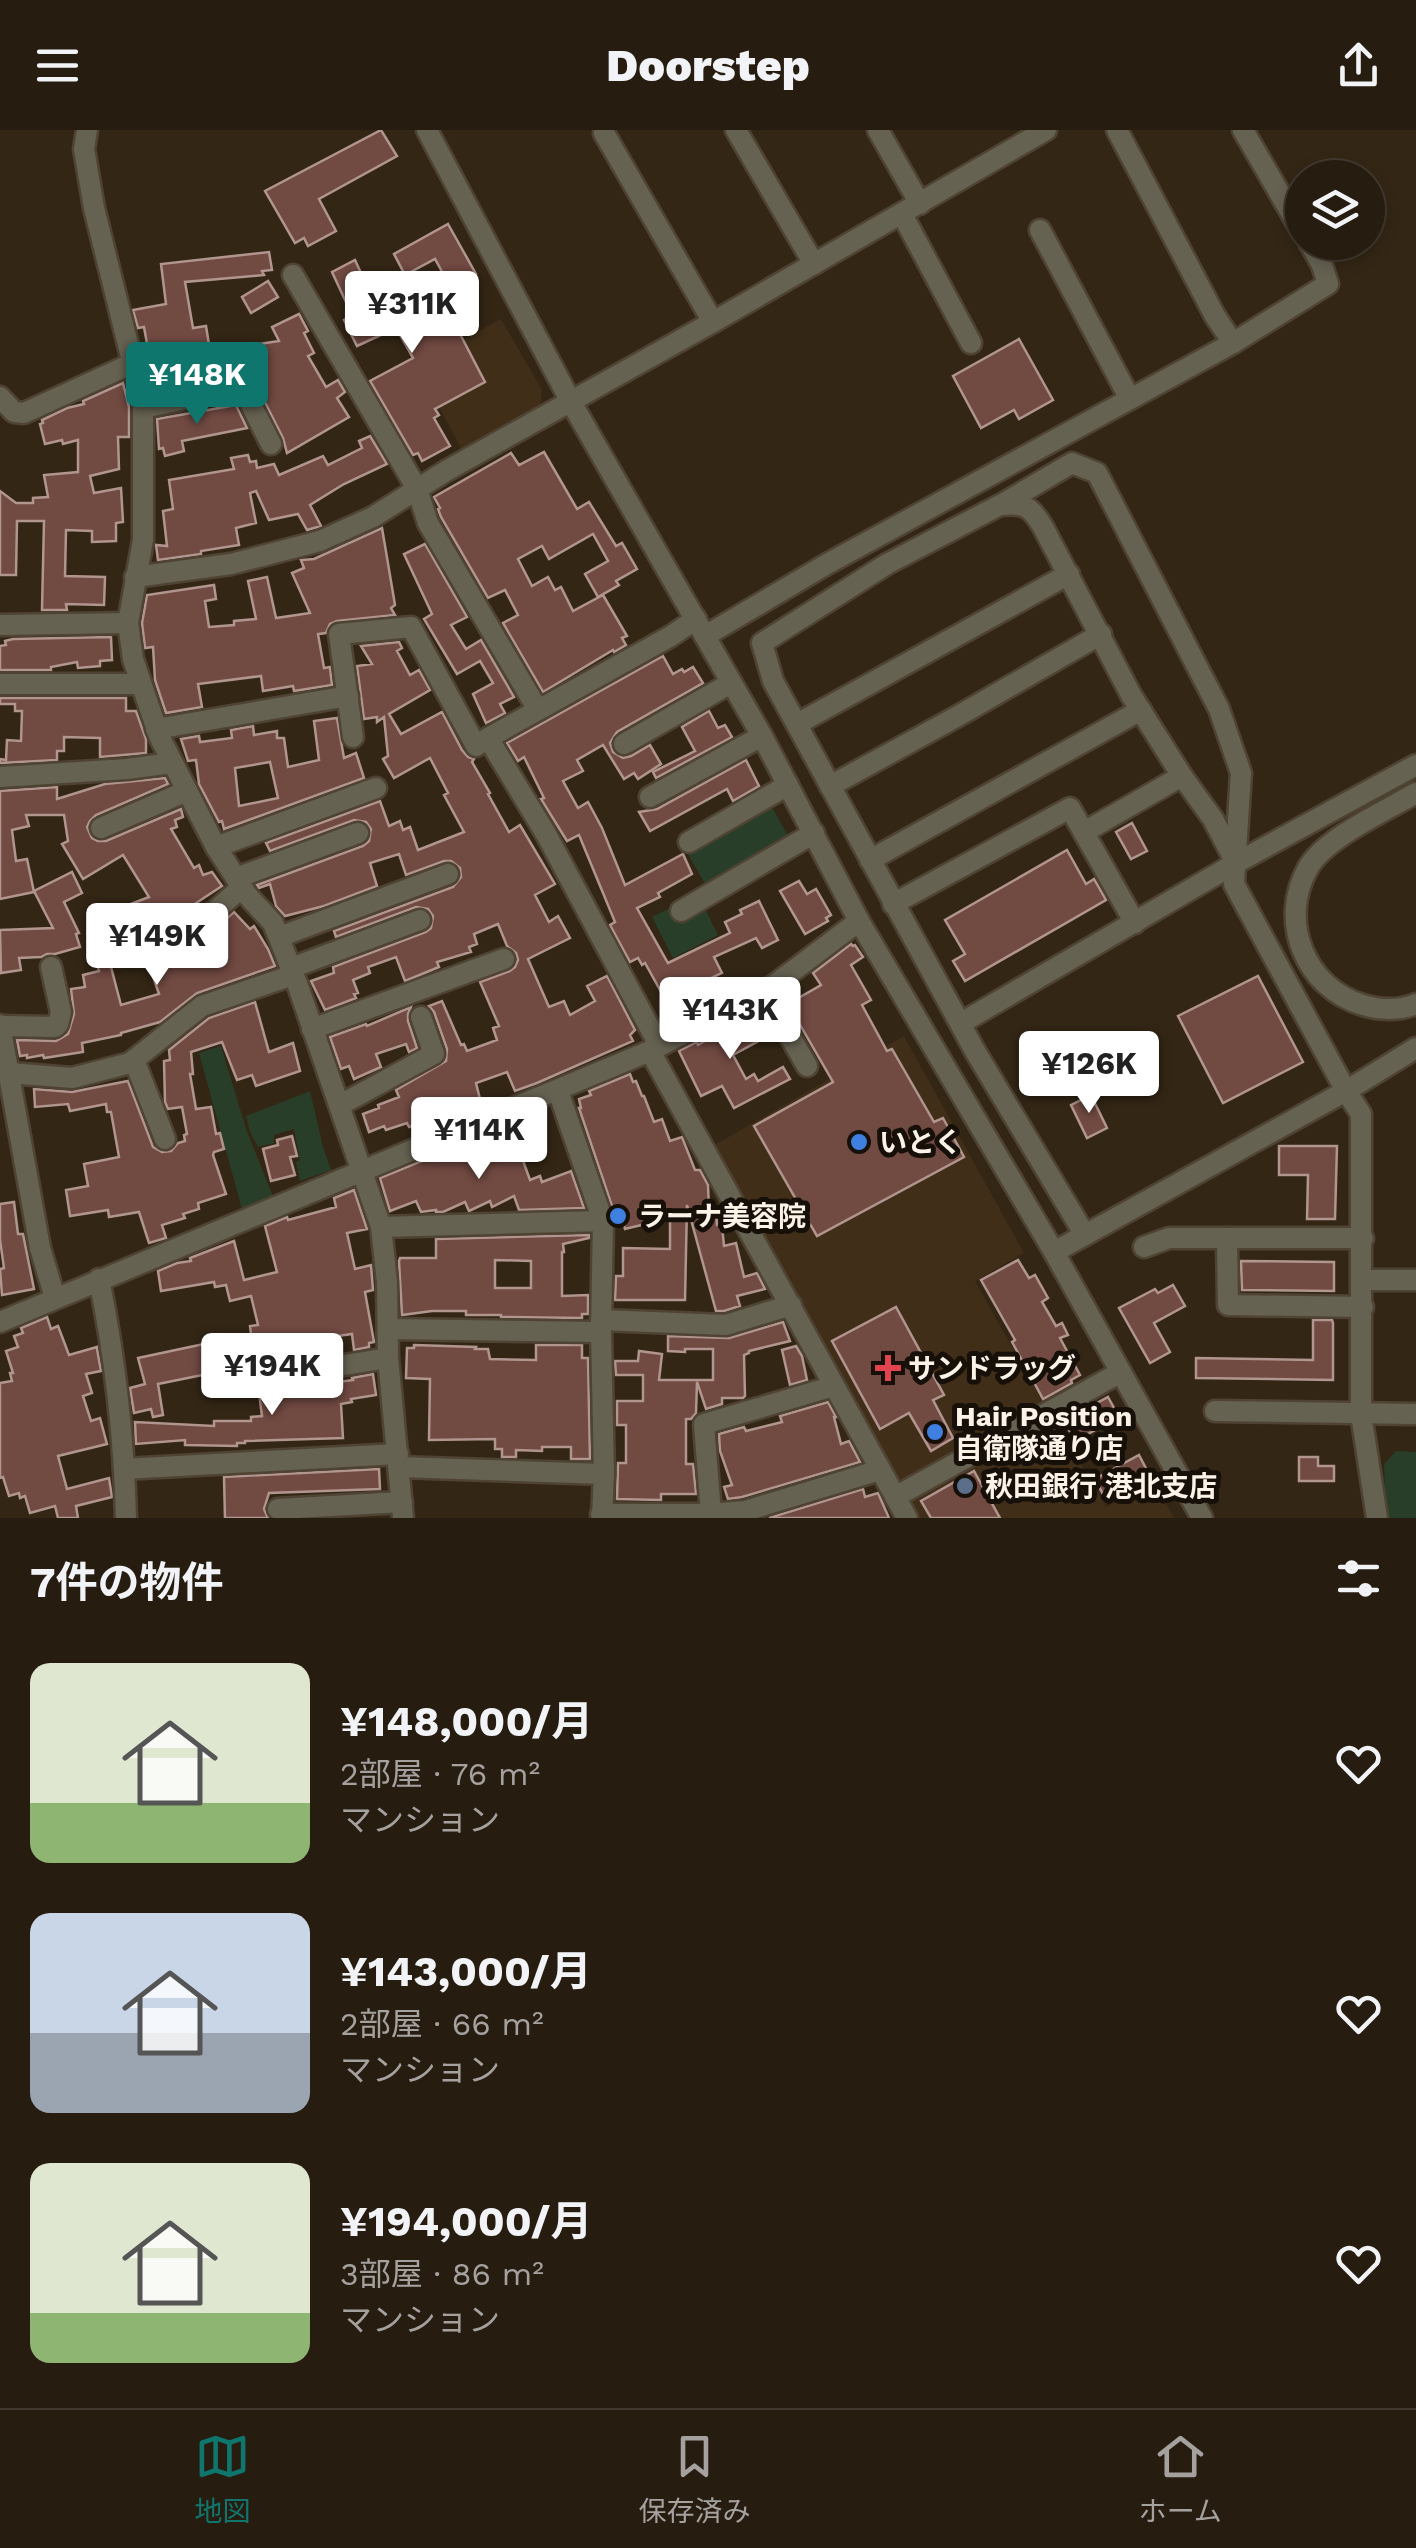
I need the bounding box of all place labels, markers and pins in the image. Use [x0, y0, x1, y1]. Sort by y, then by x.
pin: ¥311K [342, 271, 482, 356]
pin: ¥148K [127, 342, 267, 427]
pin: ¥149K [87, 903, 227, 988]
pin: ¥143K [660, 977, 800, 1062]
pin: ¥126K [1019, 1031, 1159, 1116]
pin: ¥114K [409, 1097, 549, 1182]
place label: いとく [879, 1126, 962, 1159]
marker: いとく [848, 1131, 870, 1153]
place label: ラーナ美容院 [638, 1200, 806, 1233]
marker: ラーナ美容院 [607, 1205, 629, 1227]
pin: ¥194K [202, 1333, 342, 1418]
place label: サンドラッグ [908, 1352, 1076, 1385]
marker: サンドラッグ [877, 1357, 899, 1379]
place label: Hair Position 自衛隊通り店 [955, 1400, 1132, 1465]
marker: Hair Position 自衛隊通り店 [924, 1421, 946, 1443]
place label: 秋田銀行 港北支店 [985, 1470, 1217, 1503]
marker: 秋田銀行 港北支店 [954, 1475, 976, 1497]

